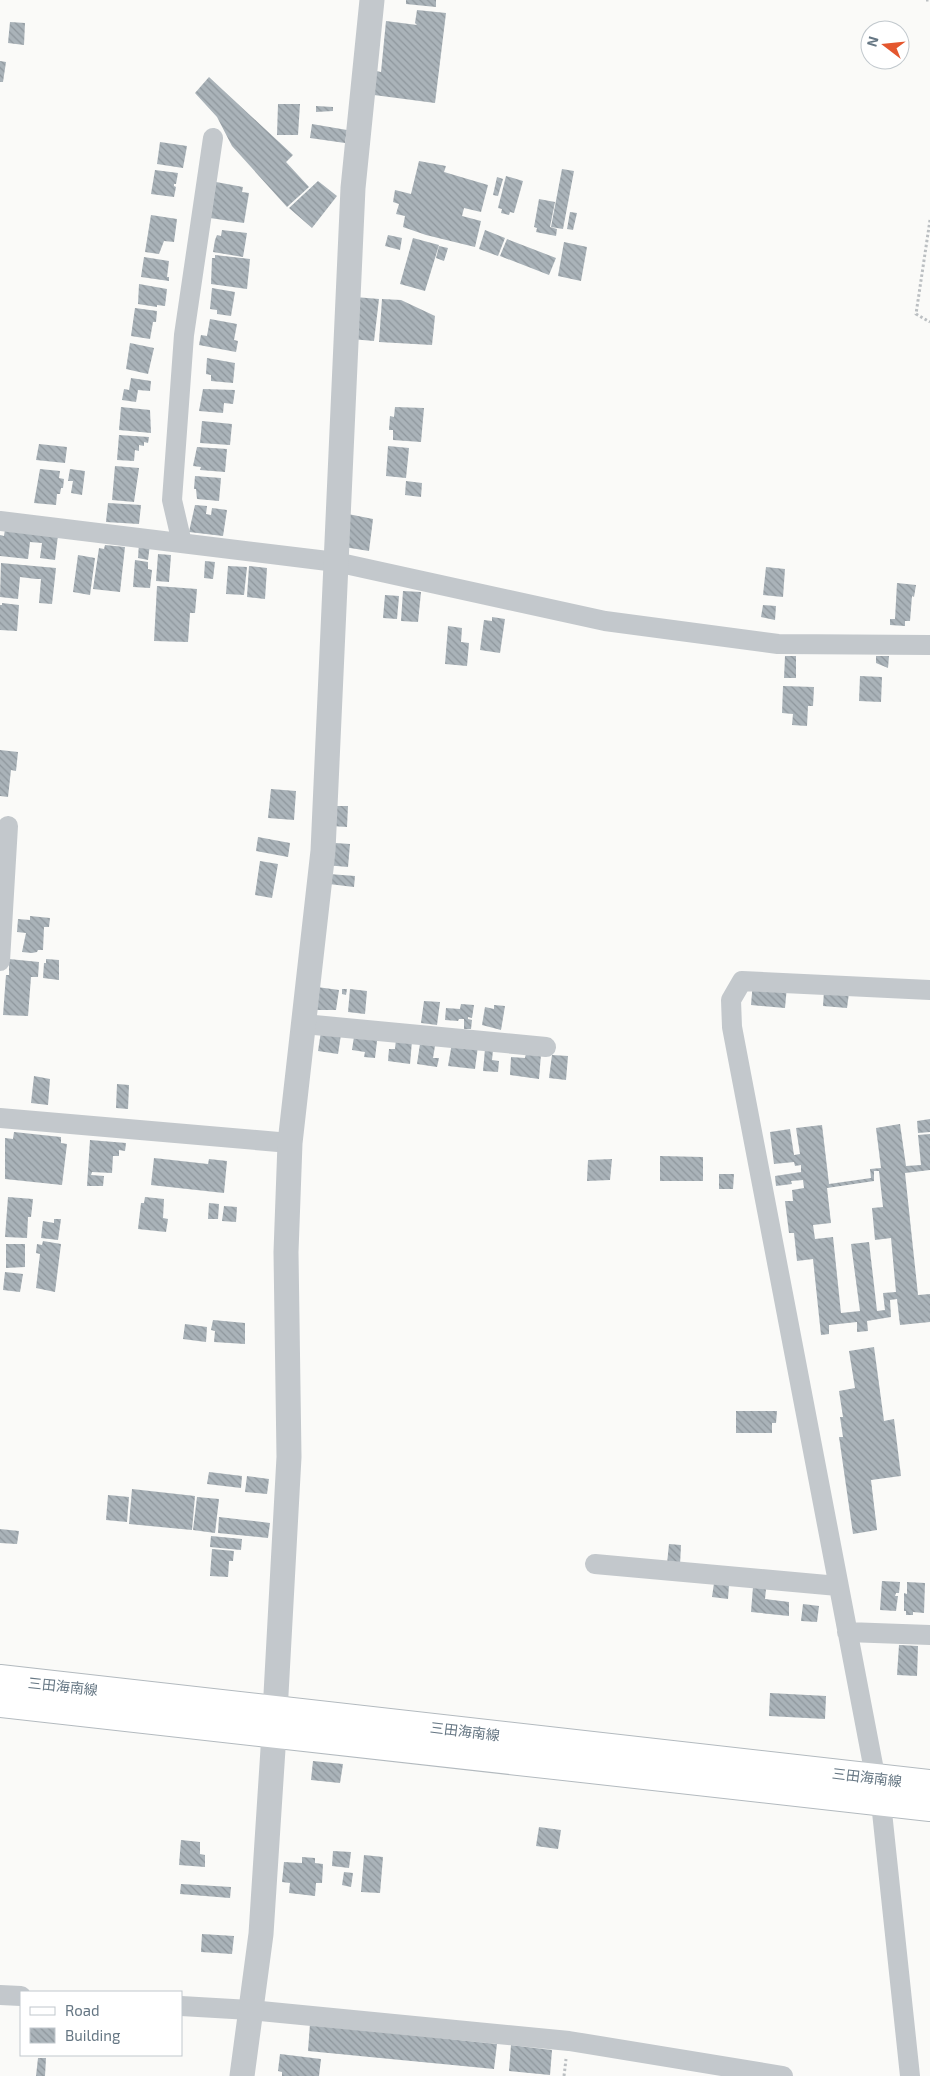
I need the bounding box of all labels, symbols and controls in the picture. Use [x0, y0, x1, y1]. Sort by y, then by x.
north arrow [860, 20, 910, 70]
text: N [862, 34, 882, 48]
street label: 三田海南線 [27, 1674, 99, 1698]
street label: 三田海南線 [429, 1718, 501, 1744]
street label: 三田海南線 [831, 1764, 903, 1790]
legend [20, 1991, 182, 2056]
text: Road [65, 2001, 100, 2019]
text: Building [65, 2026, 121, 2044]

